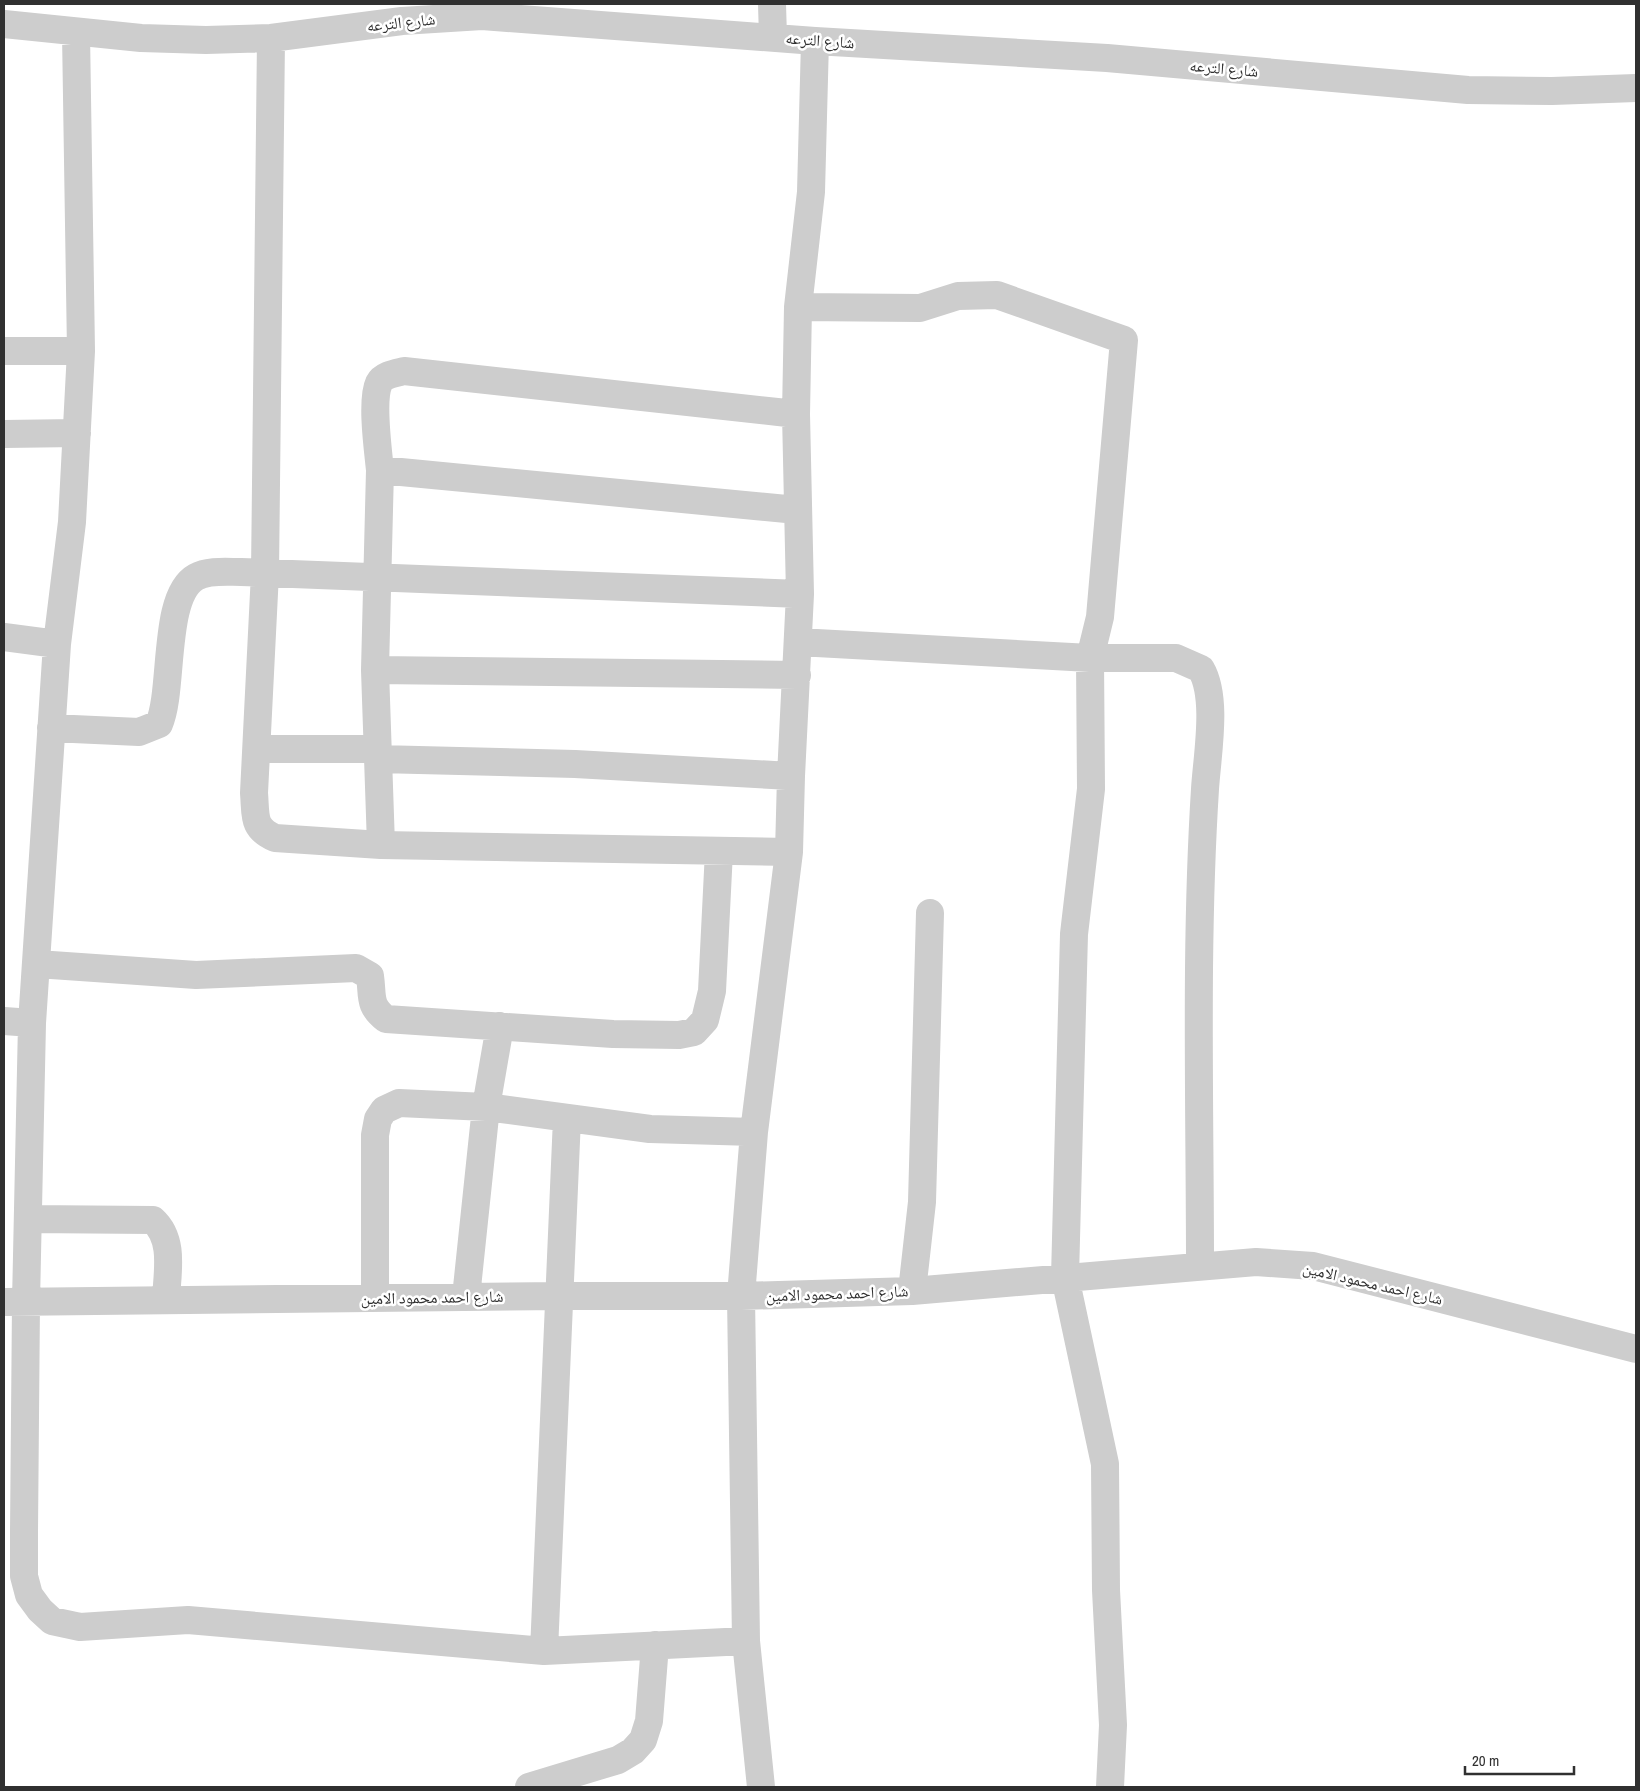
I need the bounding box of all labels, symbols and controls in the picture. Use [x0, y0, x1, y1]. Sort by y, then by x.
street label: شارع الترعه [366, 7, 436, 37]
street label: شارع الترعه [785, 27, 855, 53]
street label: شارع الترعه [1189, 54, 1259, 82]
street label: شارع احمد محمود الامين [1301, 1256, 1445, 1310]
street label: شارع احمد محمود الامين [765, 1280, 909, 1306]
street label: شارع احمد محمود الامين [360, 1285, 504, 1309]
scale bar [1465, 1744, 1574, 1776]
text: 20 m [1472, 1750, 1499, 1771]

